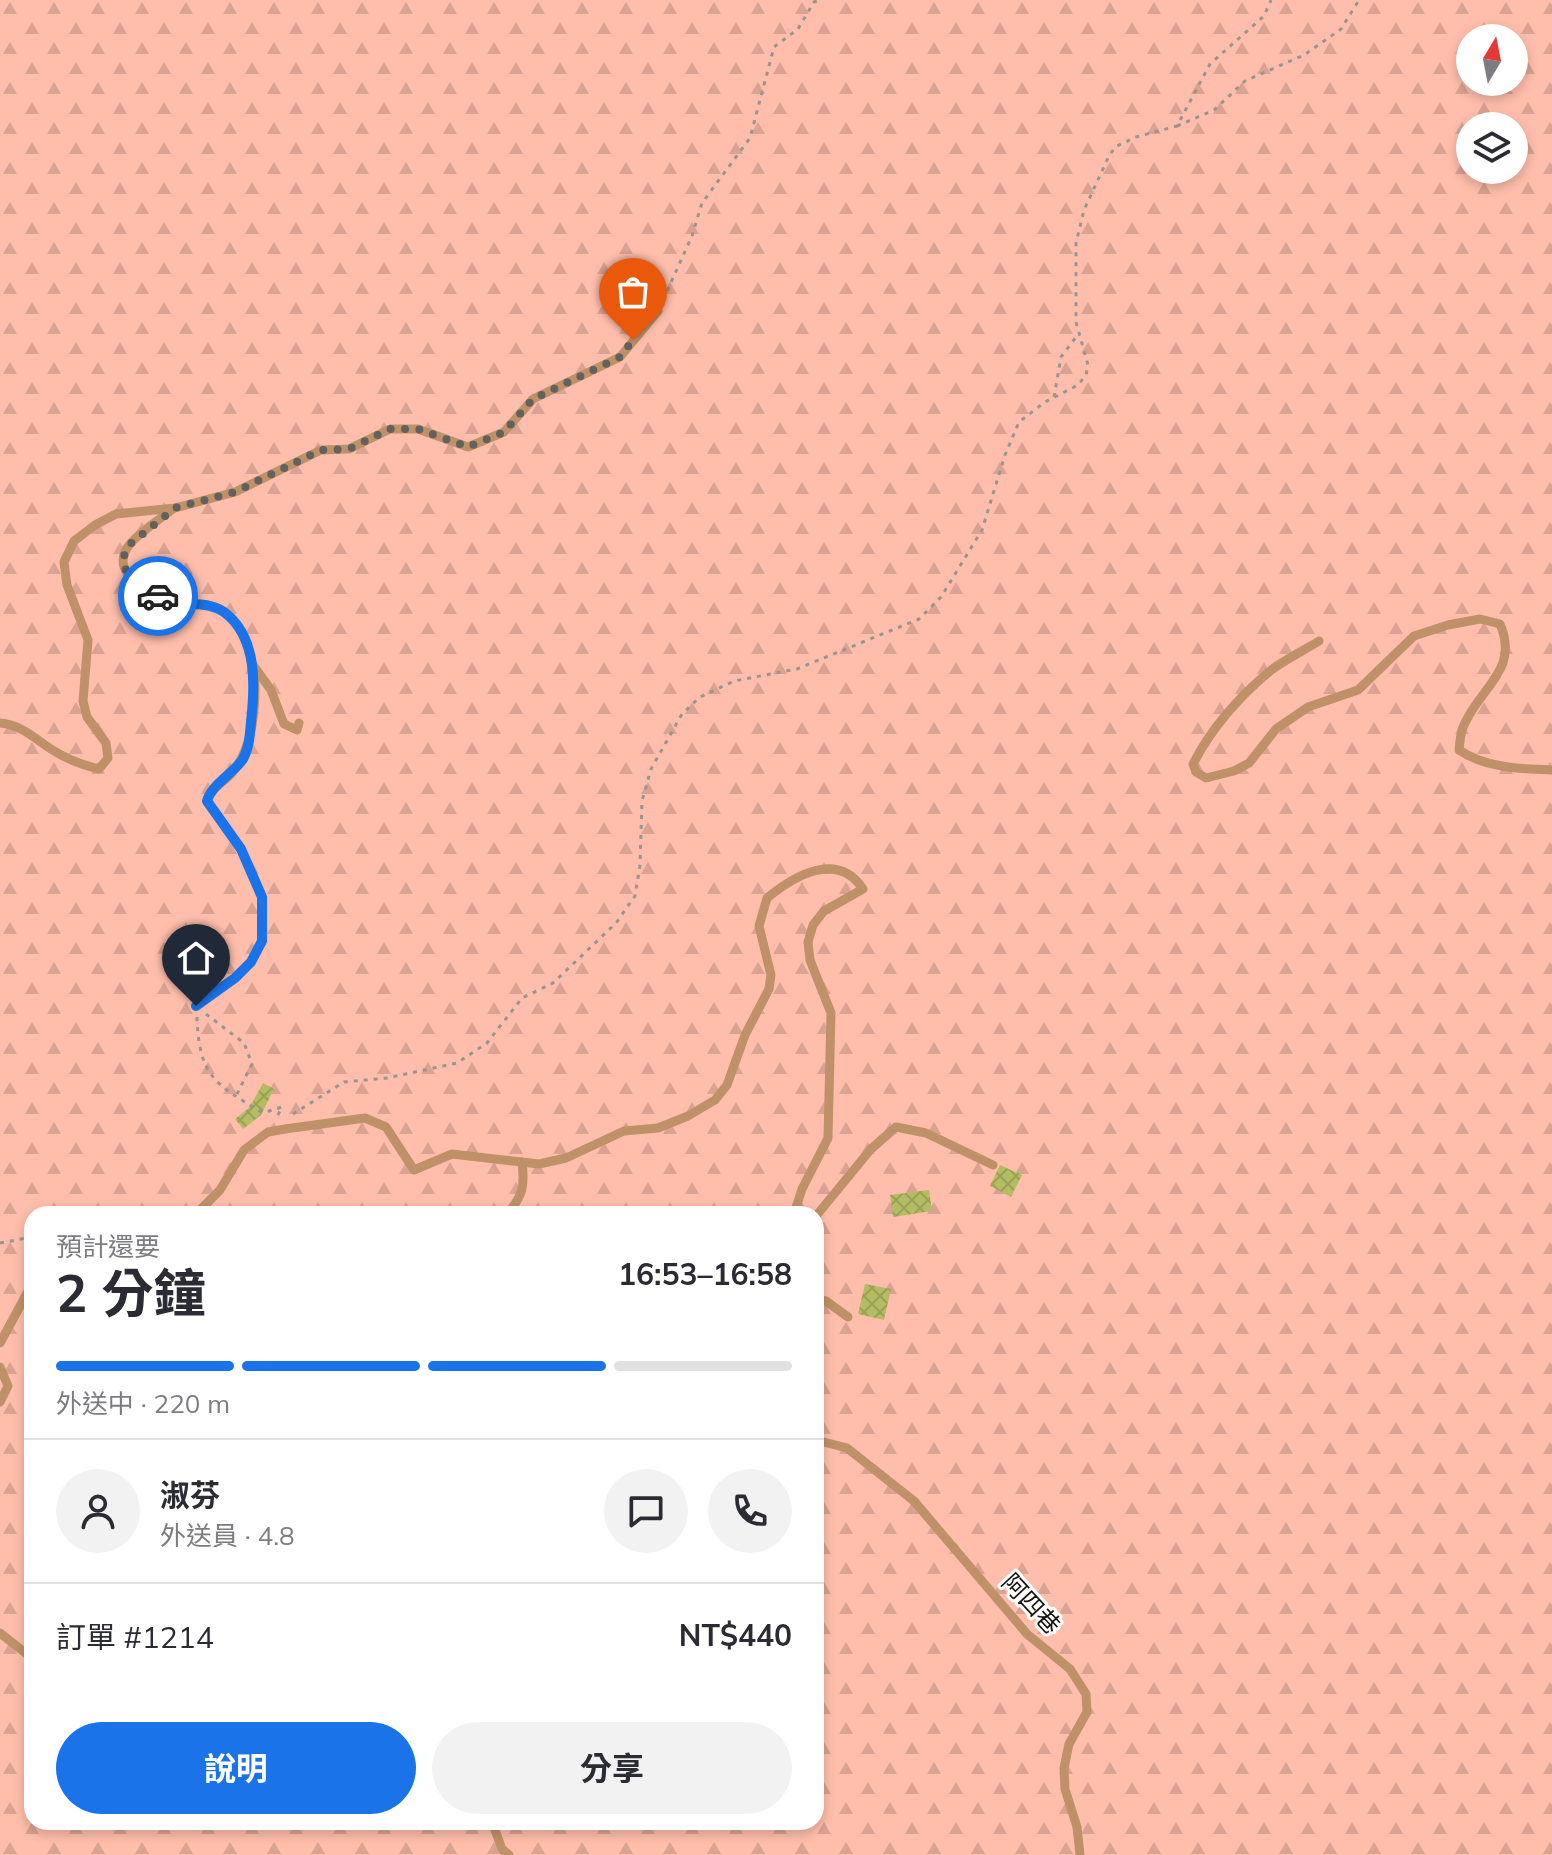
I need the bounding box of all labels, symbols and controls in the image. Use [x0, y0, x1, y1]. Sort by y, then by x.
north arrow [1456, 24, 1528, 96]
map controls [1456, 24, 1528, 184]
button: layers [1456, 112, 1528, 184]
pin [599, 258, 667, 340]
icon: bag [611, 270, 655, 314]
courier [118, 556, 198, 636]
icon: car [136, 574, 180, 618]
pin [162, 924, 230, 1006]
icon: home [174, 936, 218, 980]
text: 預計還要 [56, 1230, 160, 1263]
text: 16:53–16:58 [618, 1255, 792, 1293]
text: 2 分鐘 [56, 1260, 205, 1325]
text: 外送中 · 220 m [56, 1387, 230, 1420]
button: person [56, 1469, 140, 1553]
button: chat [604, 1469, 688, 1553]
button: phone [708, 1469, 792, 1553]
text: 淑芬 [160, 1476, 220, 1514]
text: 外送員 · 4.8 [160, 1519, 295, 1552]
street label: 阿四巷 [996, 1567, 1067, 1640]
text: NT$440 [679, 1616, 792, 1654]
text: 訂單 #1214 [56, 1618, 214, 1656]
button: 說明 [56, 1722, 416, 1814]
button: 分享 [432, 1722, 792, 1814]

